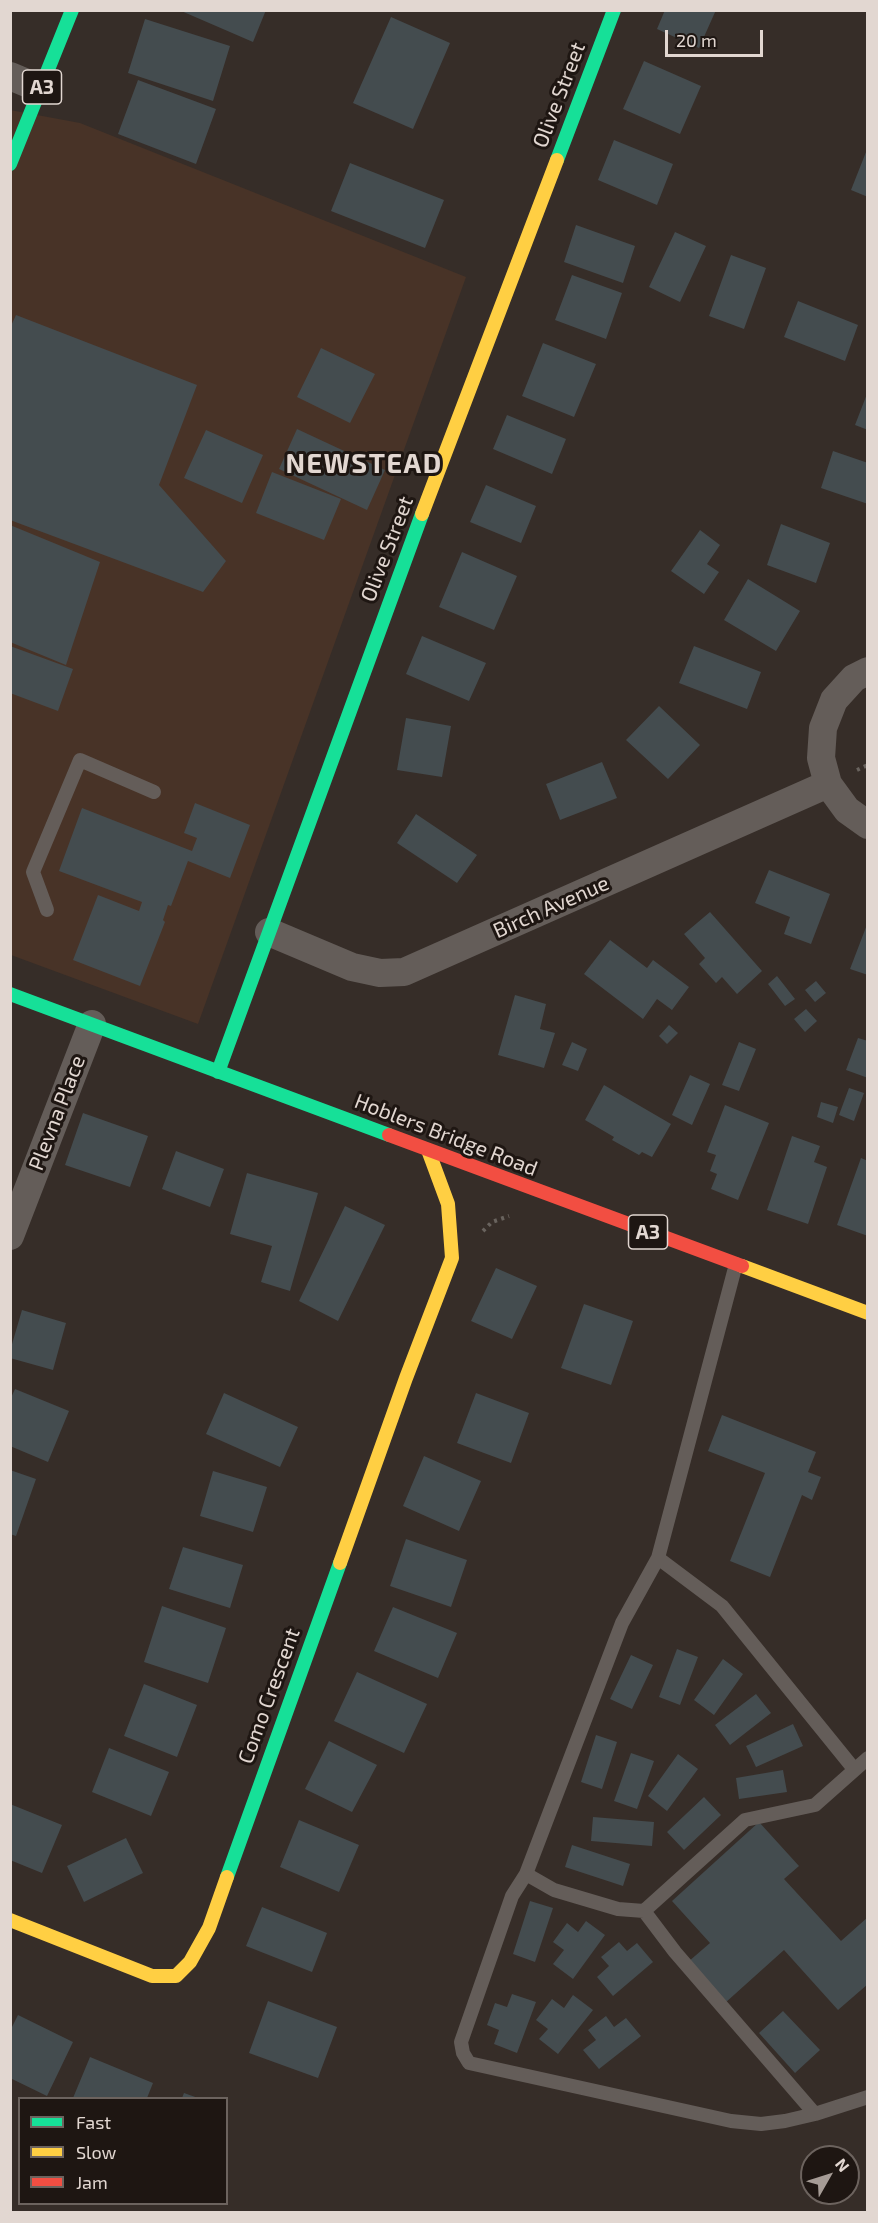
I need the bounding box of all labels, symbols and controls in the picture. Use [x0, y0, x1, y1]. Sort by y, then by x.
scale bar [668, 18, 766, 56]
text: 20 m [676, 29, 717, 51]
street label: Olive Street [527, 39, 591, 151]
road number: A3 [22, 70, 62, 104]
district label: NEWSTEAD [285, 448, 443, 480]
street label: Olive Street [355, 493, 419, 605]
street label: Birch Avenue [489, 870, 613, 944]
street label: Plevna Place [24, 1052, 90, 1174]
street label: Hoblers Bridge Road [351, 1089, 541, 1181]
road number: A3 [628, 1215, 668, 1249]
street label: Como Crescent [233, 1625, 305, 1767]
legend [18, 2097, 228, 2205]
text: Fast [76, 2111, 111, 2133]
text: Slow [76, 2141, 116, 2163]
north arrow [800, 2145, 860, 2205]
text: N [832, 2154, 854, 2175]
text: Jam [76, 2171, 108, 2193]

